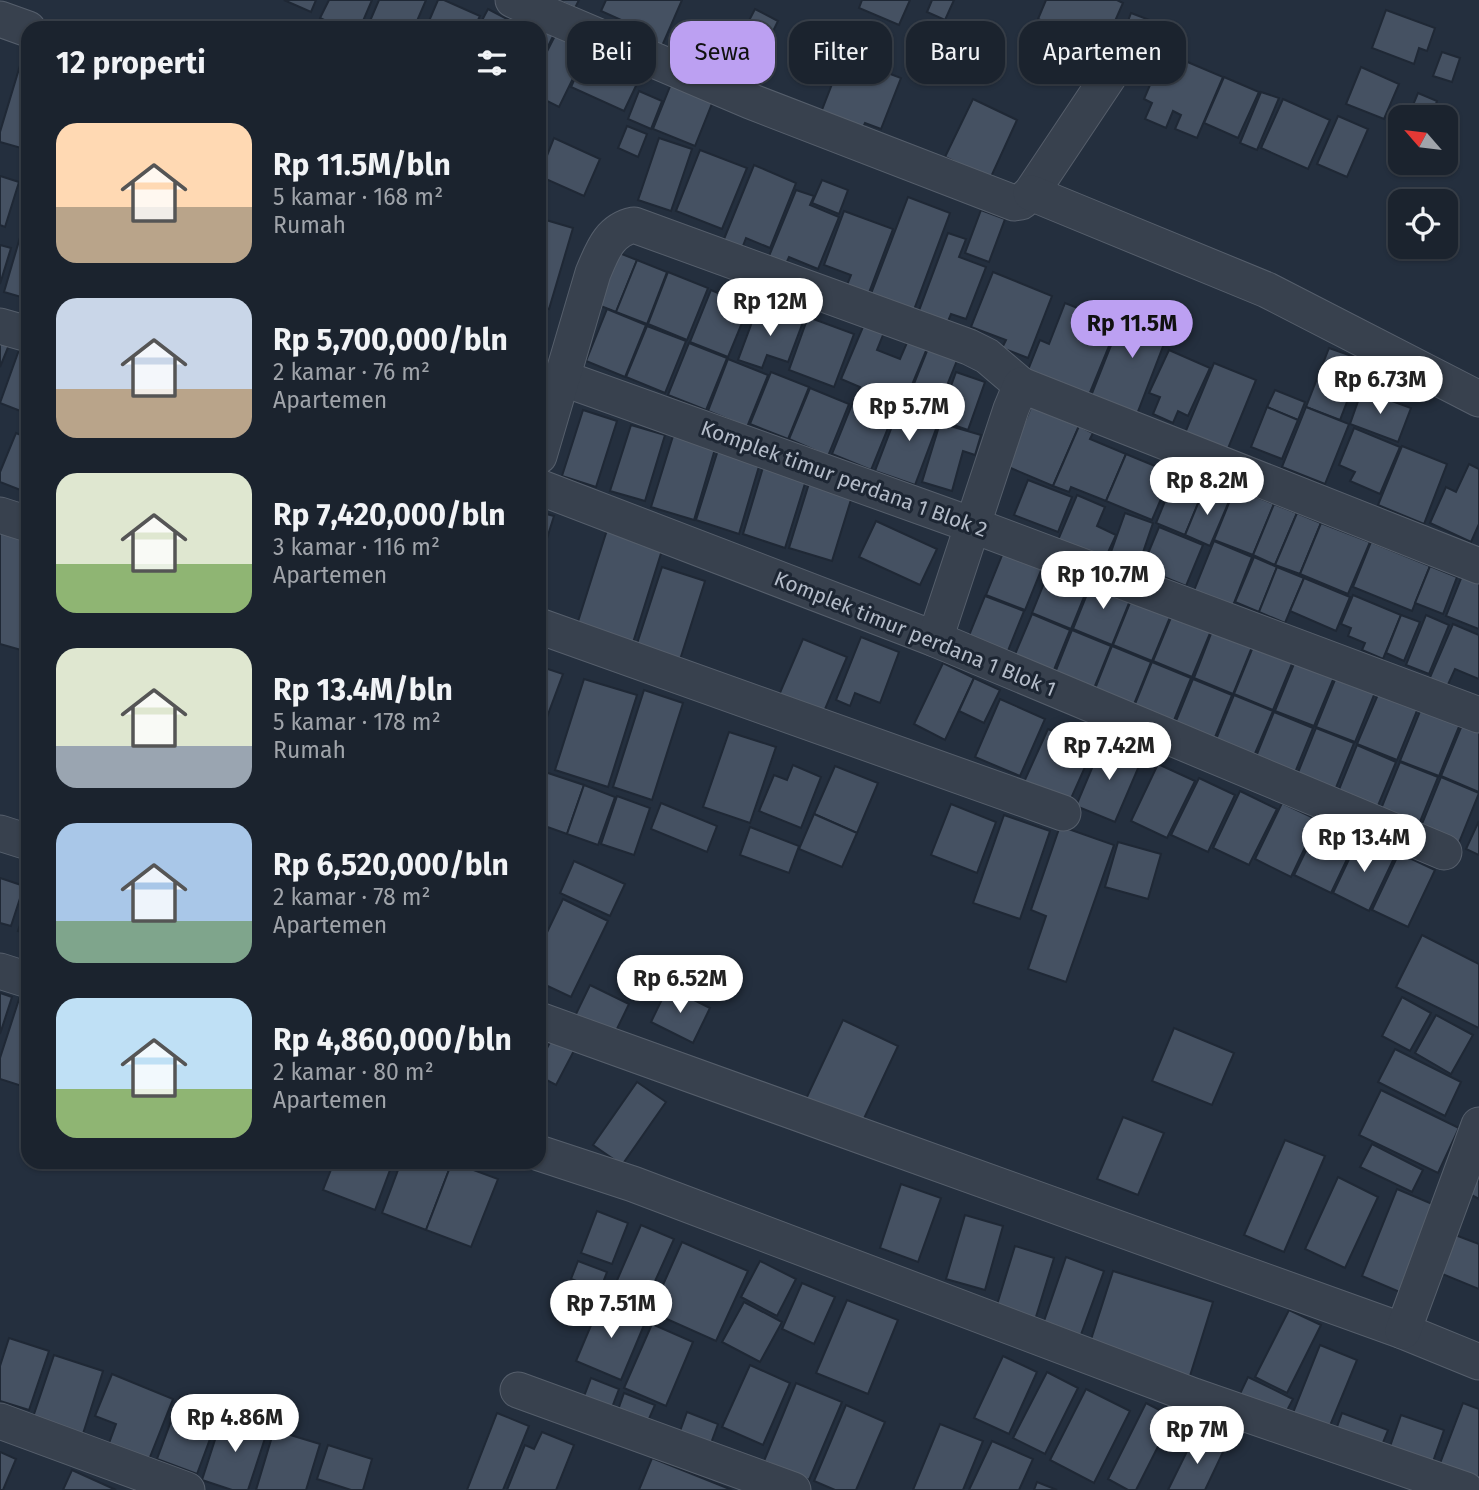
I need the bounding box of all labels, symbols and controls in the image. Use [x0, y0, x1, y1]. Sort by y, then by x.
chip: Beli [567, 21, 656, 84]
chip: Sewa [670, 21, 775, 84]
chip: Filter [789, 21, 892, 84]
chip: Baru [906, 21, 1005, 84]
chip: Apartemen [1019, 21, 1186, 84]
icon: filters [473, 44, 511, 82]
text: 12 properti [56, 45, 206, 81]
north arrow [1388, 105, 1458, 175]
map controls [1388, 105, 1458, 259]
text: Rp 11.5M/bln [273, 147, 451, 183]
icon: home [112, 151, 196, 235]
text: 5 kamar · 168 m² [273, 183, 443, 211]
button: locate [1388, 189, 1458, 259]
text: Rumah [273, 211, 346, 239]
pin: Rp 12M [713, 278, 827, 338]
text: Rp 12M [733, 287, 807, 315]
pin: Rp 11.5M [1060, 300, 1204, 360]
text: Rp 11.5M [1087, 309, 1177, 337]
text: Rp 5,700,000/bln [273, 322, 508, 358]
icon: home [112, 326, 196, 410]
pin: Rp 6.73M [1308, 356, 1452, 416]
text: 2 kamar · 76 m² [273, 358, 430, 386]
text: Rp 6.73M [1334, 365, 1426, 393]
pin: Rp 5.7M [844, 384, 974, 443]
text: Apartemen [273, 386, 387, 414]
text: Rp 5.7M [869, 392, 949, 420]
street label: Komplek timur perdana 1 Blok 2 [697, 415, 991, 543]
pin: Rp 8.2M [1142, 458, 1272, 517]
text: Rp 8.2M [1166, 466, 1248, 494]
text: Rp 7,420,000/bln [273, 497, 506, 533]
icon: home [112, 501, 196, 585]
text: 3 kamar · 116 m² [273, 533, 440, 561]
pin: Rp 10.7M [1031, 552, 1175, 611]
text: Rp 10.7M [1057, 560, 1149, 588]
text: Apartemen [273, 561, 387, 589]
street label: Komplek timur perdana 1 Blok 1 [770, 565, 1060, 703]
text: Rp 13.4M/bln [273, 672, 453, 708]
icon: home [112, 676, 196, 760]
text: 5 kamar · 178 m² [273, 708, 441, 736]
pin: Rp 7.42M [1037, 722, 1181, 782]
text: Rp 7.42M [1063, 731, 1155, 759]
text: Rumah [273, 736, 346, 764]
pin: Rp 13.4M [1292, 814, 1436, 874]
text: Rp 13.4M [1318, 823, 1410, 851]
text: Rp 6,520,000/bln [273, 847, 509, 883]
icon: home [112, 851, 196, 935]
text: 2 kamar · 78 m² [273, 883, 431, 911]
text: Apartemen [273, 911, 387, 939]
pin: Rp 6.52M [608, 956, 752, 1015]
text: Rp 6.52M [633, 964, 727, 992]
text: Rp 4,860,000/bln [273, 1022, 512, 1058]
icon: home [112, 1026, 196, 1110]
text: 2 kamar · 80 m² [273, 1058, 434, 1086]
text: Apartemen [273, 1086, 387, 1114]
pin: Rp 7.51M [539, 1280, 683, 1340]
text: Rp 7.51M [566, 1289, 656, 1317]
pin: Rp 4.86M [163, 1394, 307, 1454]
text: Rp 4.86M [187, 1403, 283, 1431]
pin: Rp 7M [1148, 1406, 1246, 1466]
text: Rp 7M [1166, 1415, 1228, 1443]

